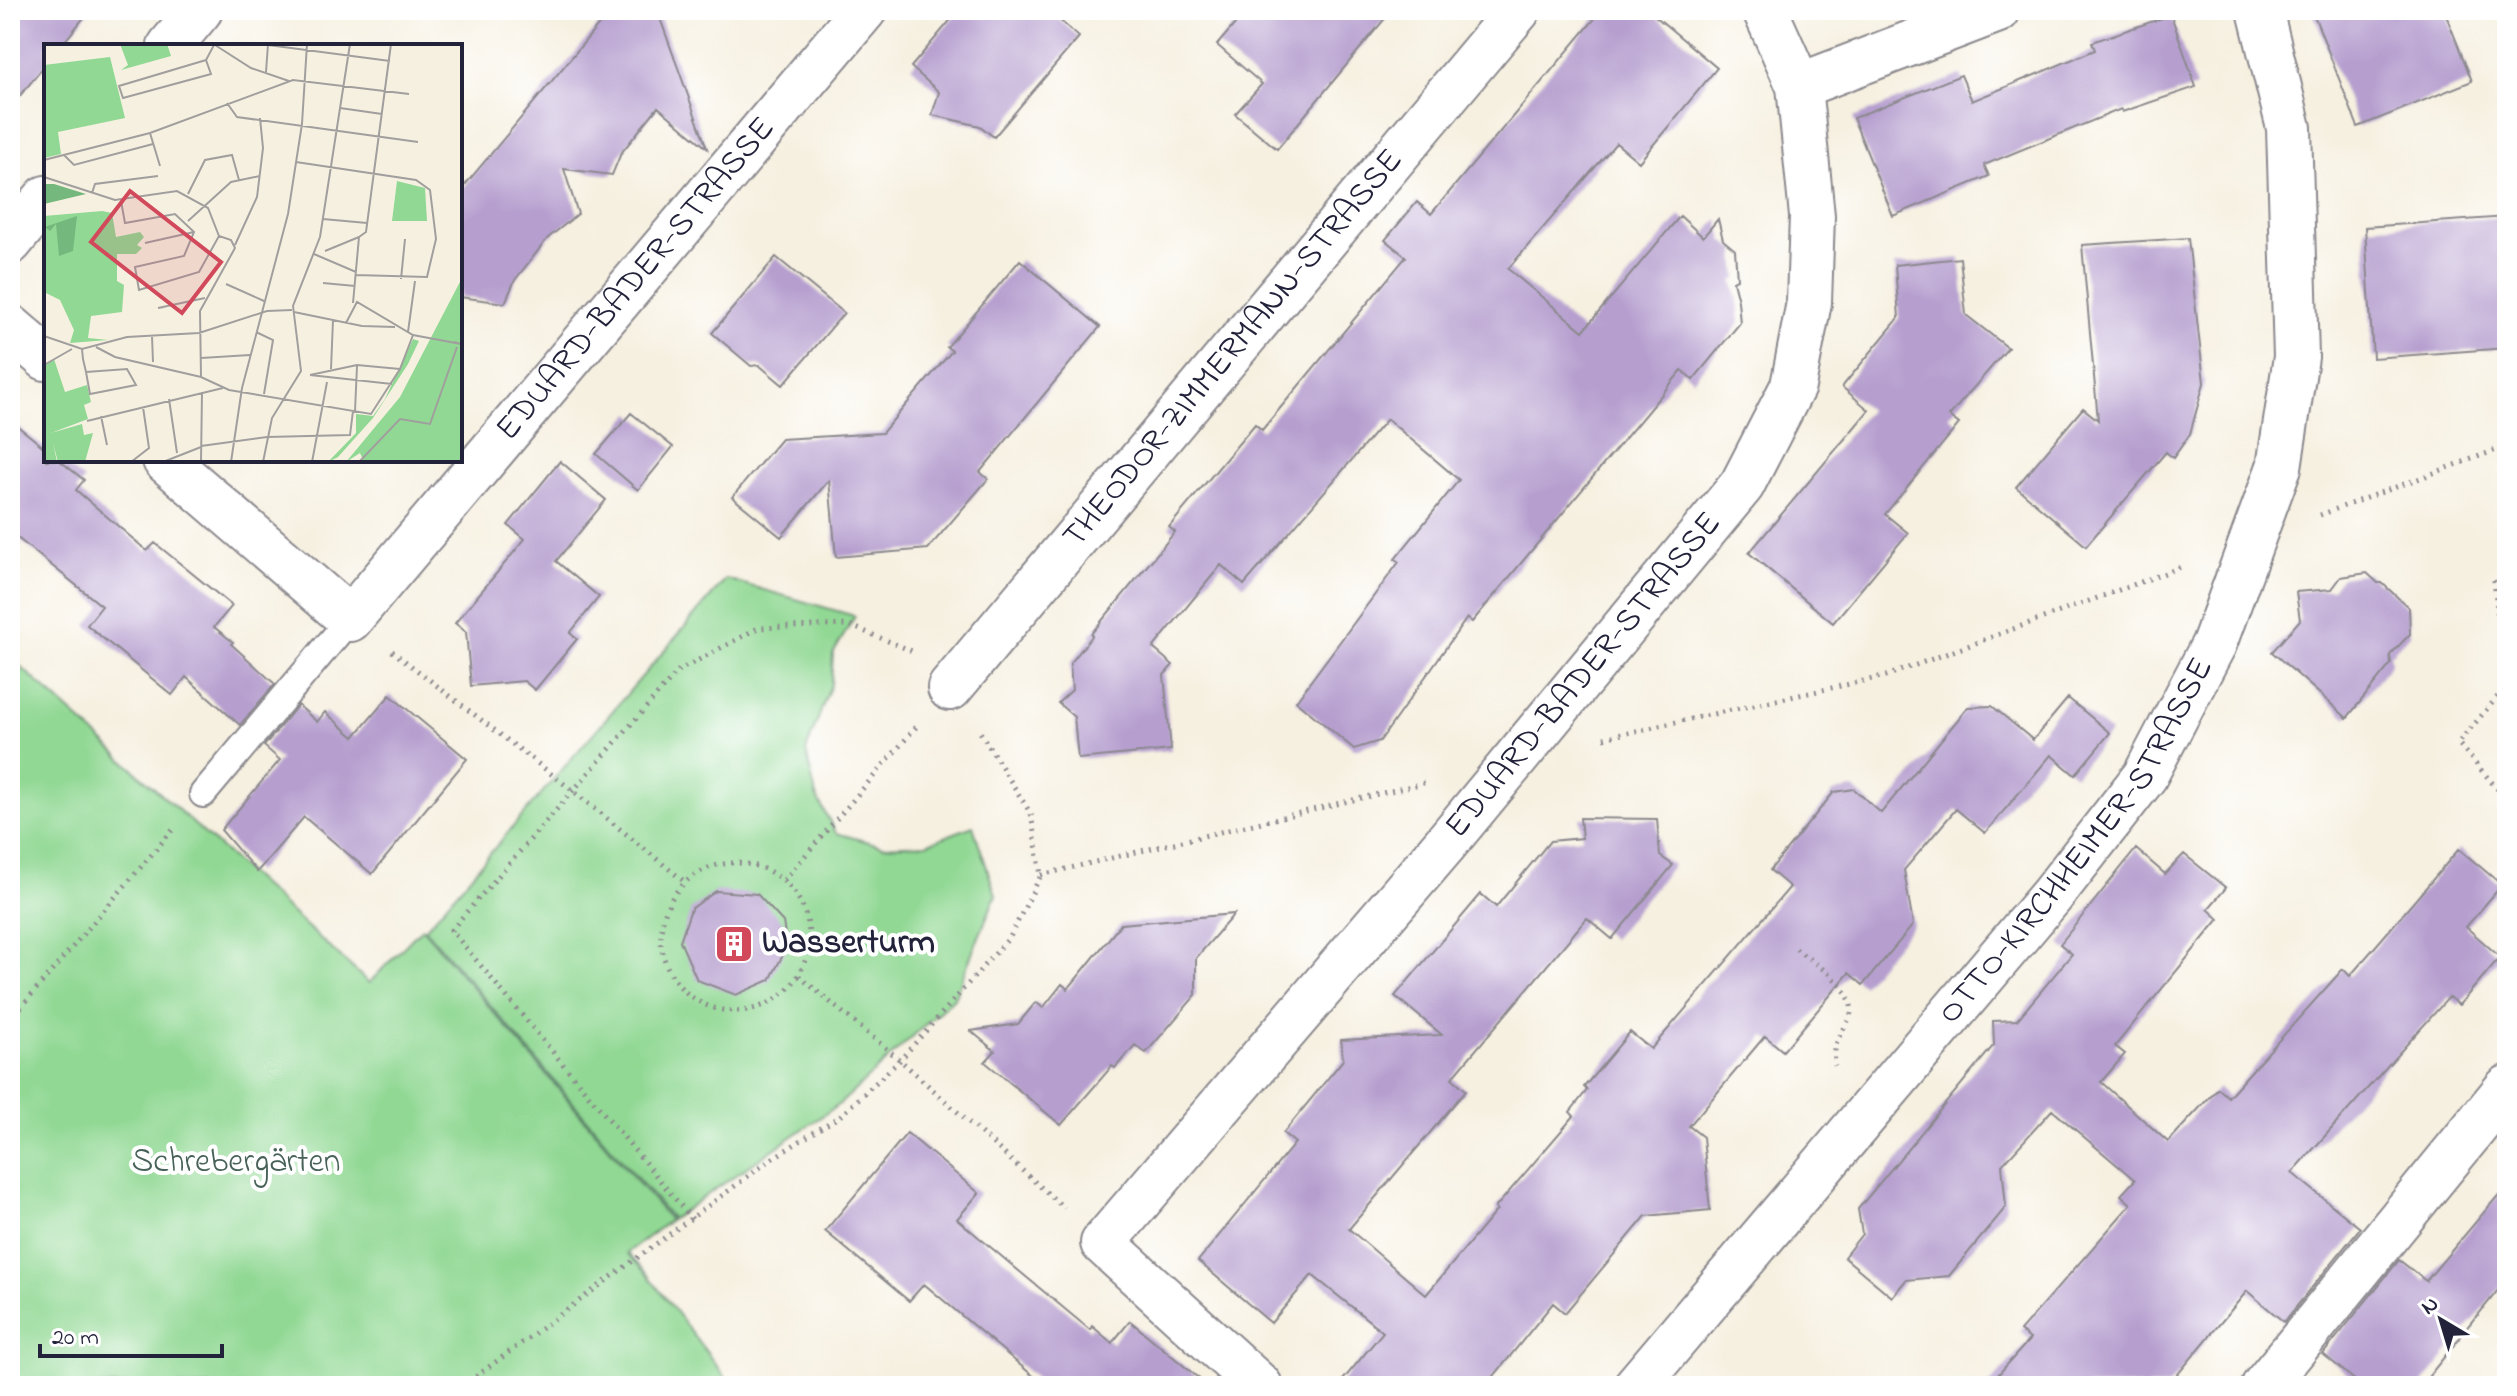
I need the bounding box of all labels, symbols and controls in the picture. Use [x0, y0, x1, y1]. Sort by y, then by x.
inset map [44, 44, 462, 462]
street label: EDUARD-BADER-STRASSE [485, 107, 788, 453]
street label: THEODOR-ZIMMERMANN-STRASSE [1052, 138, 1416, 560]
street label: EDUARD-BADER-STRASSE [1434, 502, 1734, 850]
street label: OTTO-KIRCHHEIMER-STRASSE [1927, 649, 2227, 1036]
place label: Wasserturm [762, 919, 935, 969]
building icon: Wasserturm [713, 923, 755, 965]
park label: Schrebergärten [131, 1138, 341, 1188]
north arrow [2401, 1280, 2481, 1360]
text: N [2415, 1289, 2446, 1324]
scale bar [40, 1308, 222, 1358]
text: 20 m [52, 1321, 99, 1356]

